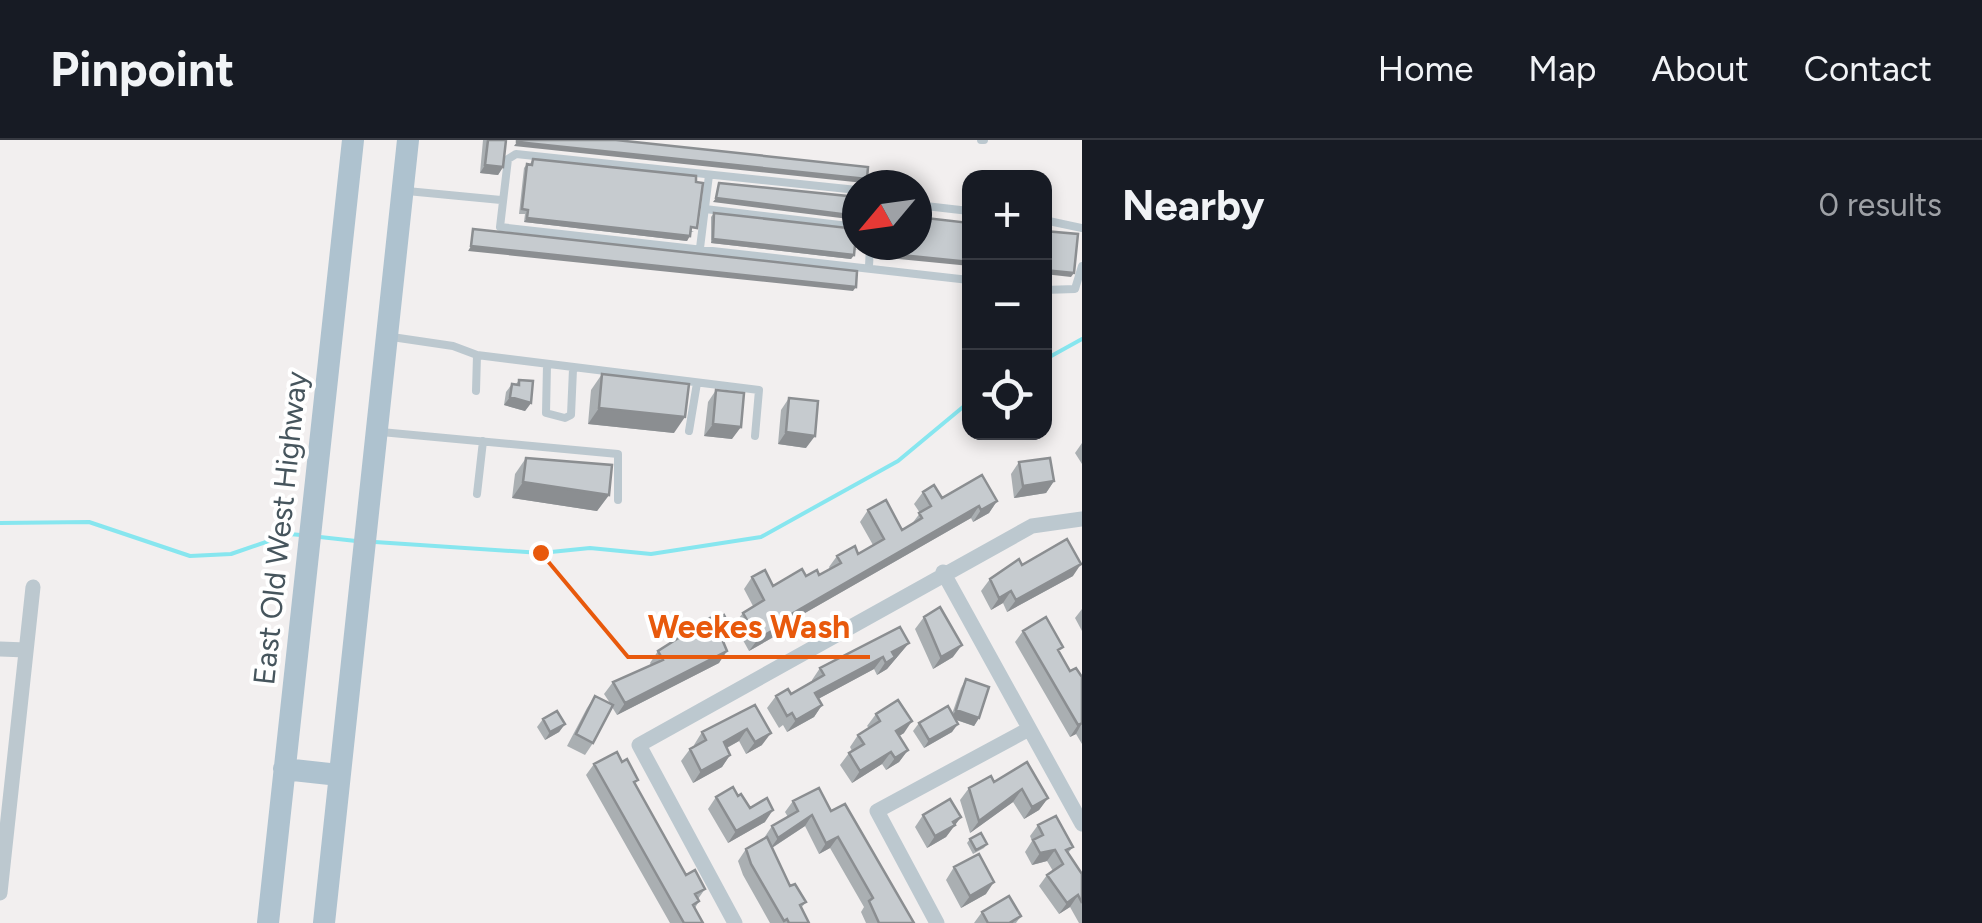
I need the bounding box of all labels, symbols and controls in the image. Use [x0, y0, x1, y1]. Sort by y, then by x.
text: Pinpoint [50, 40, 235, 98]
text: Home [1378, 48, 1473, 90]
text: Map [1528, 48, 1597, 90]
text: About [1652, 48, 1749, 90]
text: Contact [1804, 48, 1932, 90]
north arrow [842, 170, 932, 260]
map controls [962, 170, 1052, 440]
button: + [962, 170, 1052, 260]
text: Nearby [1122, 180, 1264, 231]
text: 0 results [1818, 186, 1942, 224]
button: − [962, 260, 1052, 350]
button: locate [962, 350, 1052, 440]
street label: East Old West Highway [245, 369, 315, 687]
callout: Weekes Wash [628, 595, 870, 657]
text: Weekes Wash [648, 608, 850, 646]

